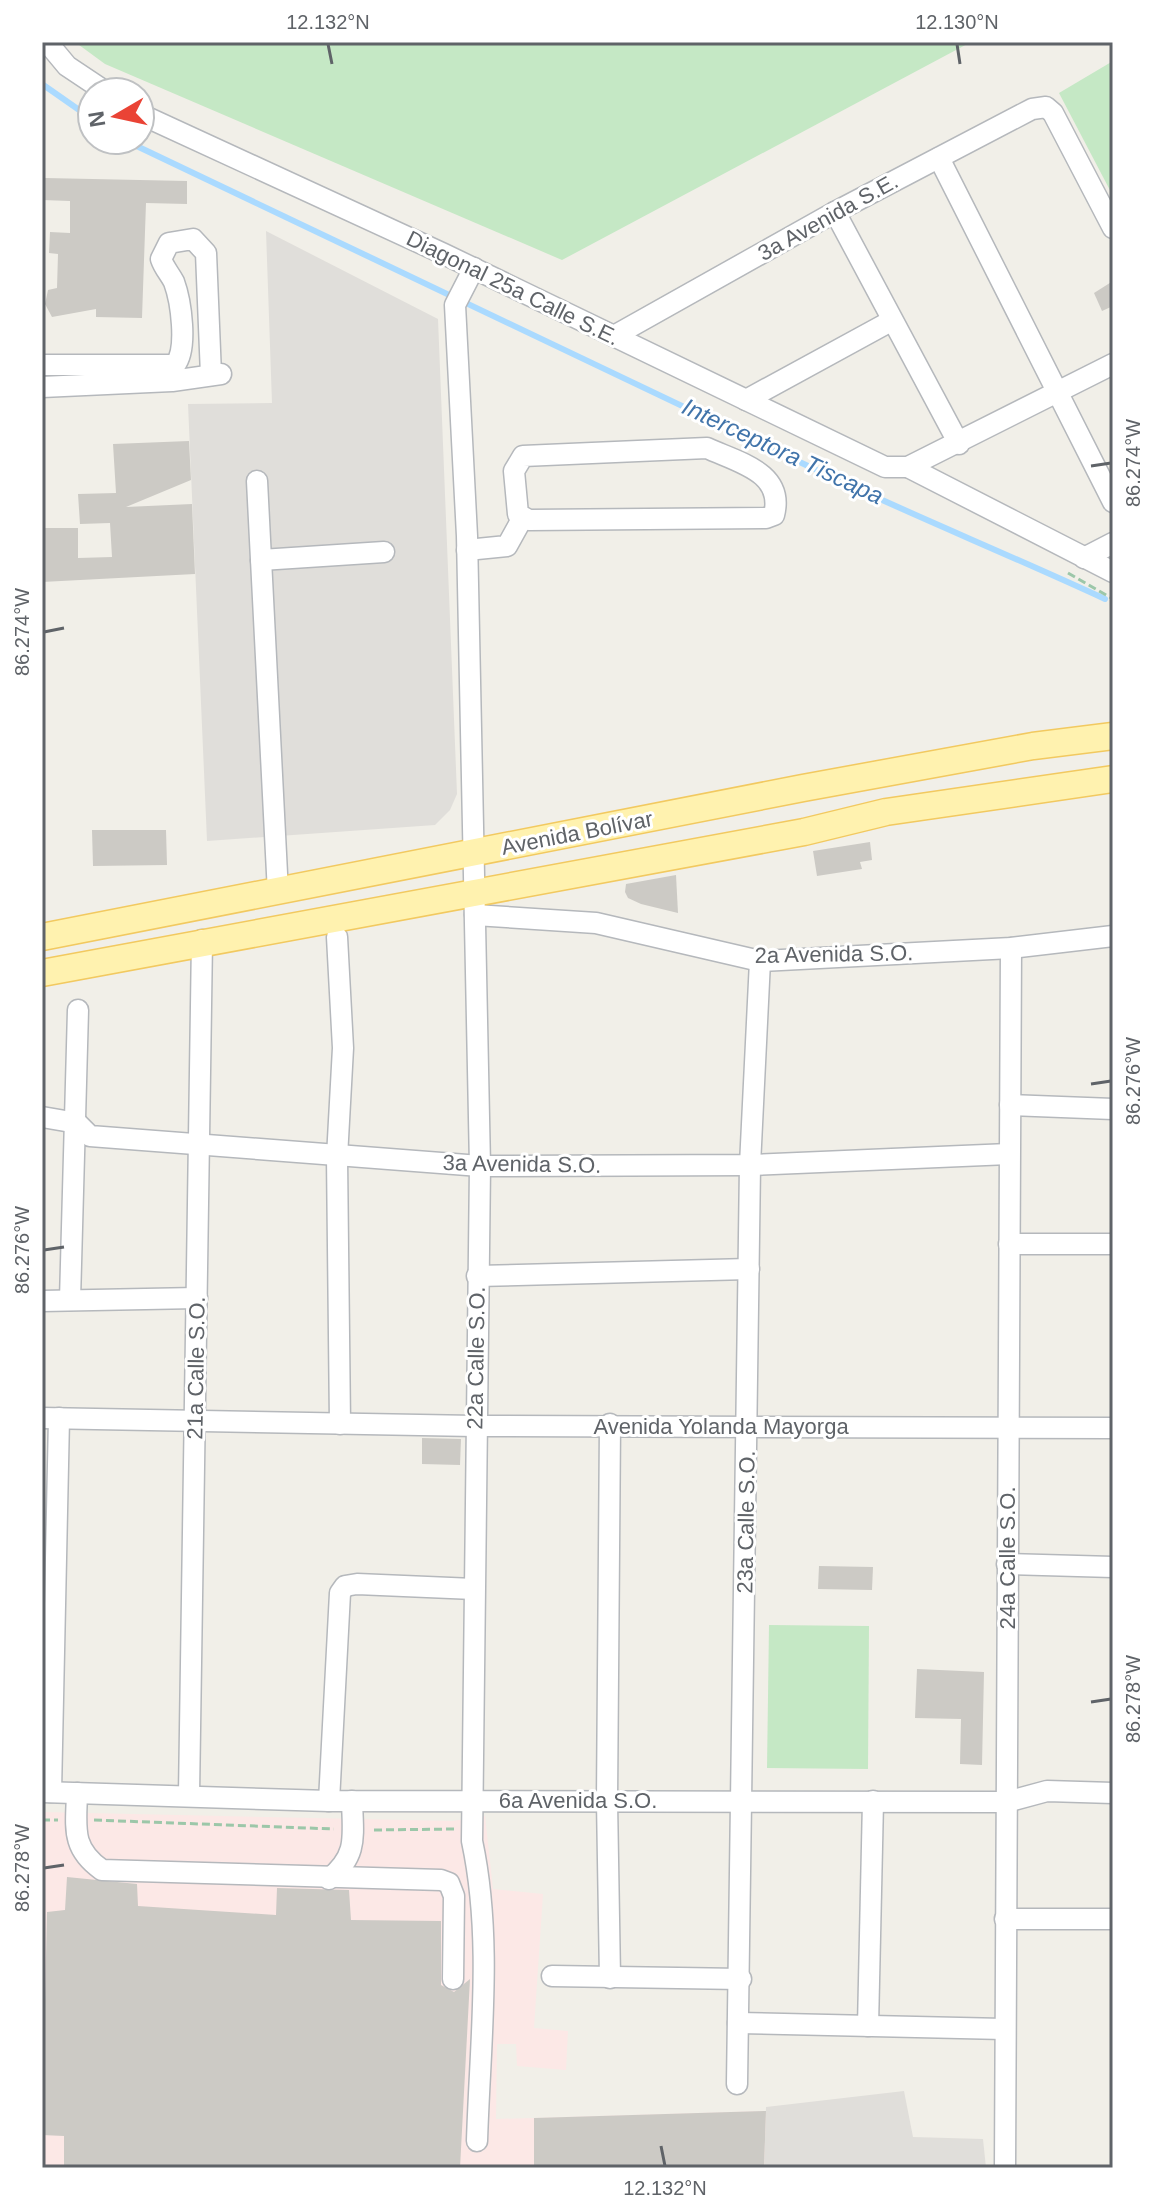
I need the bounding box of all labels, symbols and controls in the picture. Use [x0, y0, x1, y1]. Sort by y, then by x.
text: 12.132°N [286, 11, 370, 33]
text: 12.130°N [915, 11, 999, 33]
north arrow [76, 76, 156, 156]
text: N [83, 109, 110, 129]
street label: 3a Avenida S.E. [754, 168, 902, 266]
street label: Diagonal 25a Calle S.E. [403, 226, 623, 350]
water label: Interceptora Tiscapa [678, 393, 888, 509]
text: 86.274°W [1122, 419, 1144, 507]
text: 86.274°W [11, 588, 33, 676]
street label: Avenida Bolívar [499, 806, 655, 860]
street label: 2a Avenida S.O. [754, 940, 914, 968]
text: 86.276°W [1122, 1037, 1144, 1125]
street label: 3a Avenida S.O. [442, 1150, 602, 1178]
text: 86.276°W [11, 1206, 33, 1294]
street label: 22a Calle S.O. [462, 1286, 490, 1430]
street label: 21a Calle S.O. [182, 1296, 210, 1440]
street label: Avenida Yolanda Mayorga [593, 1414, 849, 1439]
street label: 23a Calle S.O. [732, 1450, 760, 1594]
street label: 24a Calle S.O. [995, 1486, 1020, 1630]
text: 86.278°W [1122, 1655, 1144, 1743]
street label: 6a Avenida S.O. [499, 1788, 657, 1813]
text: 86.278°W [11, 1824, 33, 1912]
text: 12.132°N [623, 2177, 707, 2199]

